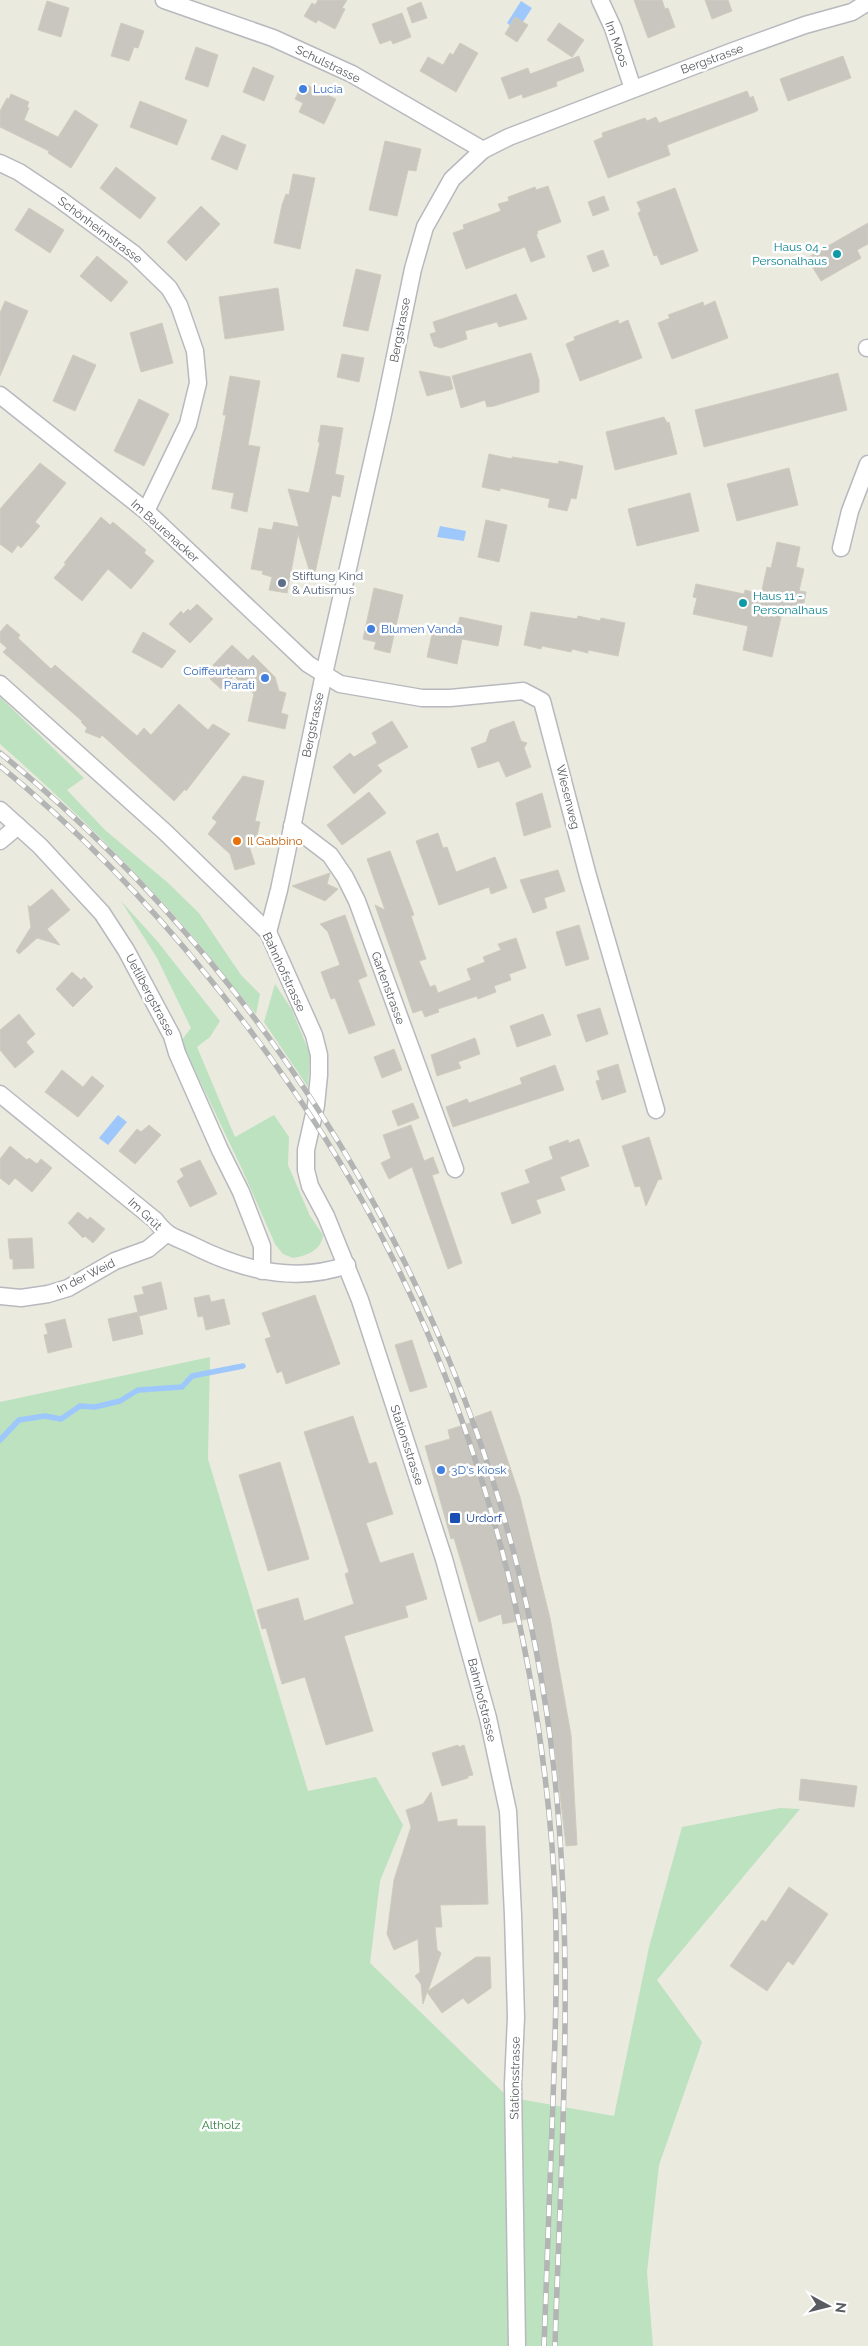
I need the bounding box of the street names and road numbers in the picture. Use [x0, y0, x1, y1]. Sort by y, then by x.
street label: Im Moos [602, 19, 632, 69]
street label: Bergstrasse [679, 41, 745, 77]
street label: Schulstrasse [293, 42, 363, 86]
street label: Schönheimstrasse [55, 194, 145, 266]
street label: Bergstrasse [387, 296, 413, 364]
street label: Im Baurenacker [128, 497, 203, 566]
street label: Bergstrasse [299, 691, 327, 759]
street label: Wiesenweg [553, 763, 583, 831]
street label: Bahnhofstrasse [260, 930, 308, 1014]
street label: Gartenstrasse [368, 950, 408, 1026]
street label: Uetlibergstrasse [122, 952, 178, 1038]
street label: Im Grüt [125, 1195, 165, 1233]
street label: In der Weid [55, 1256, 117, 1296]
street label: Stationsstrasse [387, 1403, 427, 1487]
street label: Bahnhofstrasse [465, 1657, 499, 1743]
street label: Stationsstrasse [507, 2036, 523, 2120]

